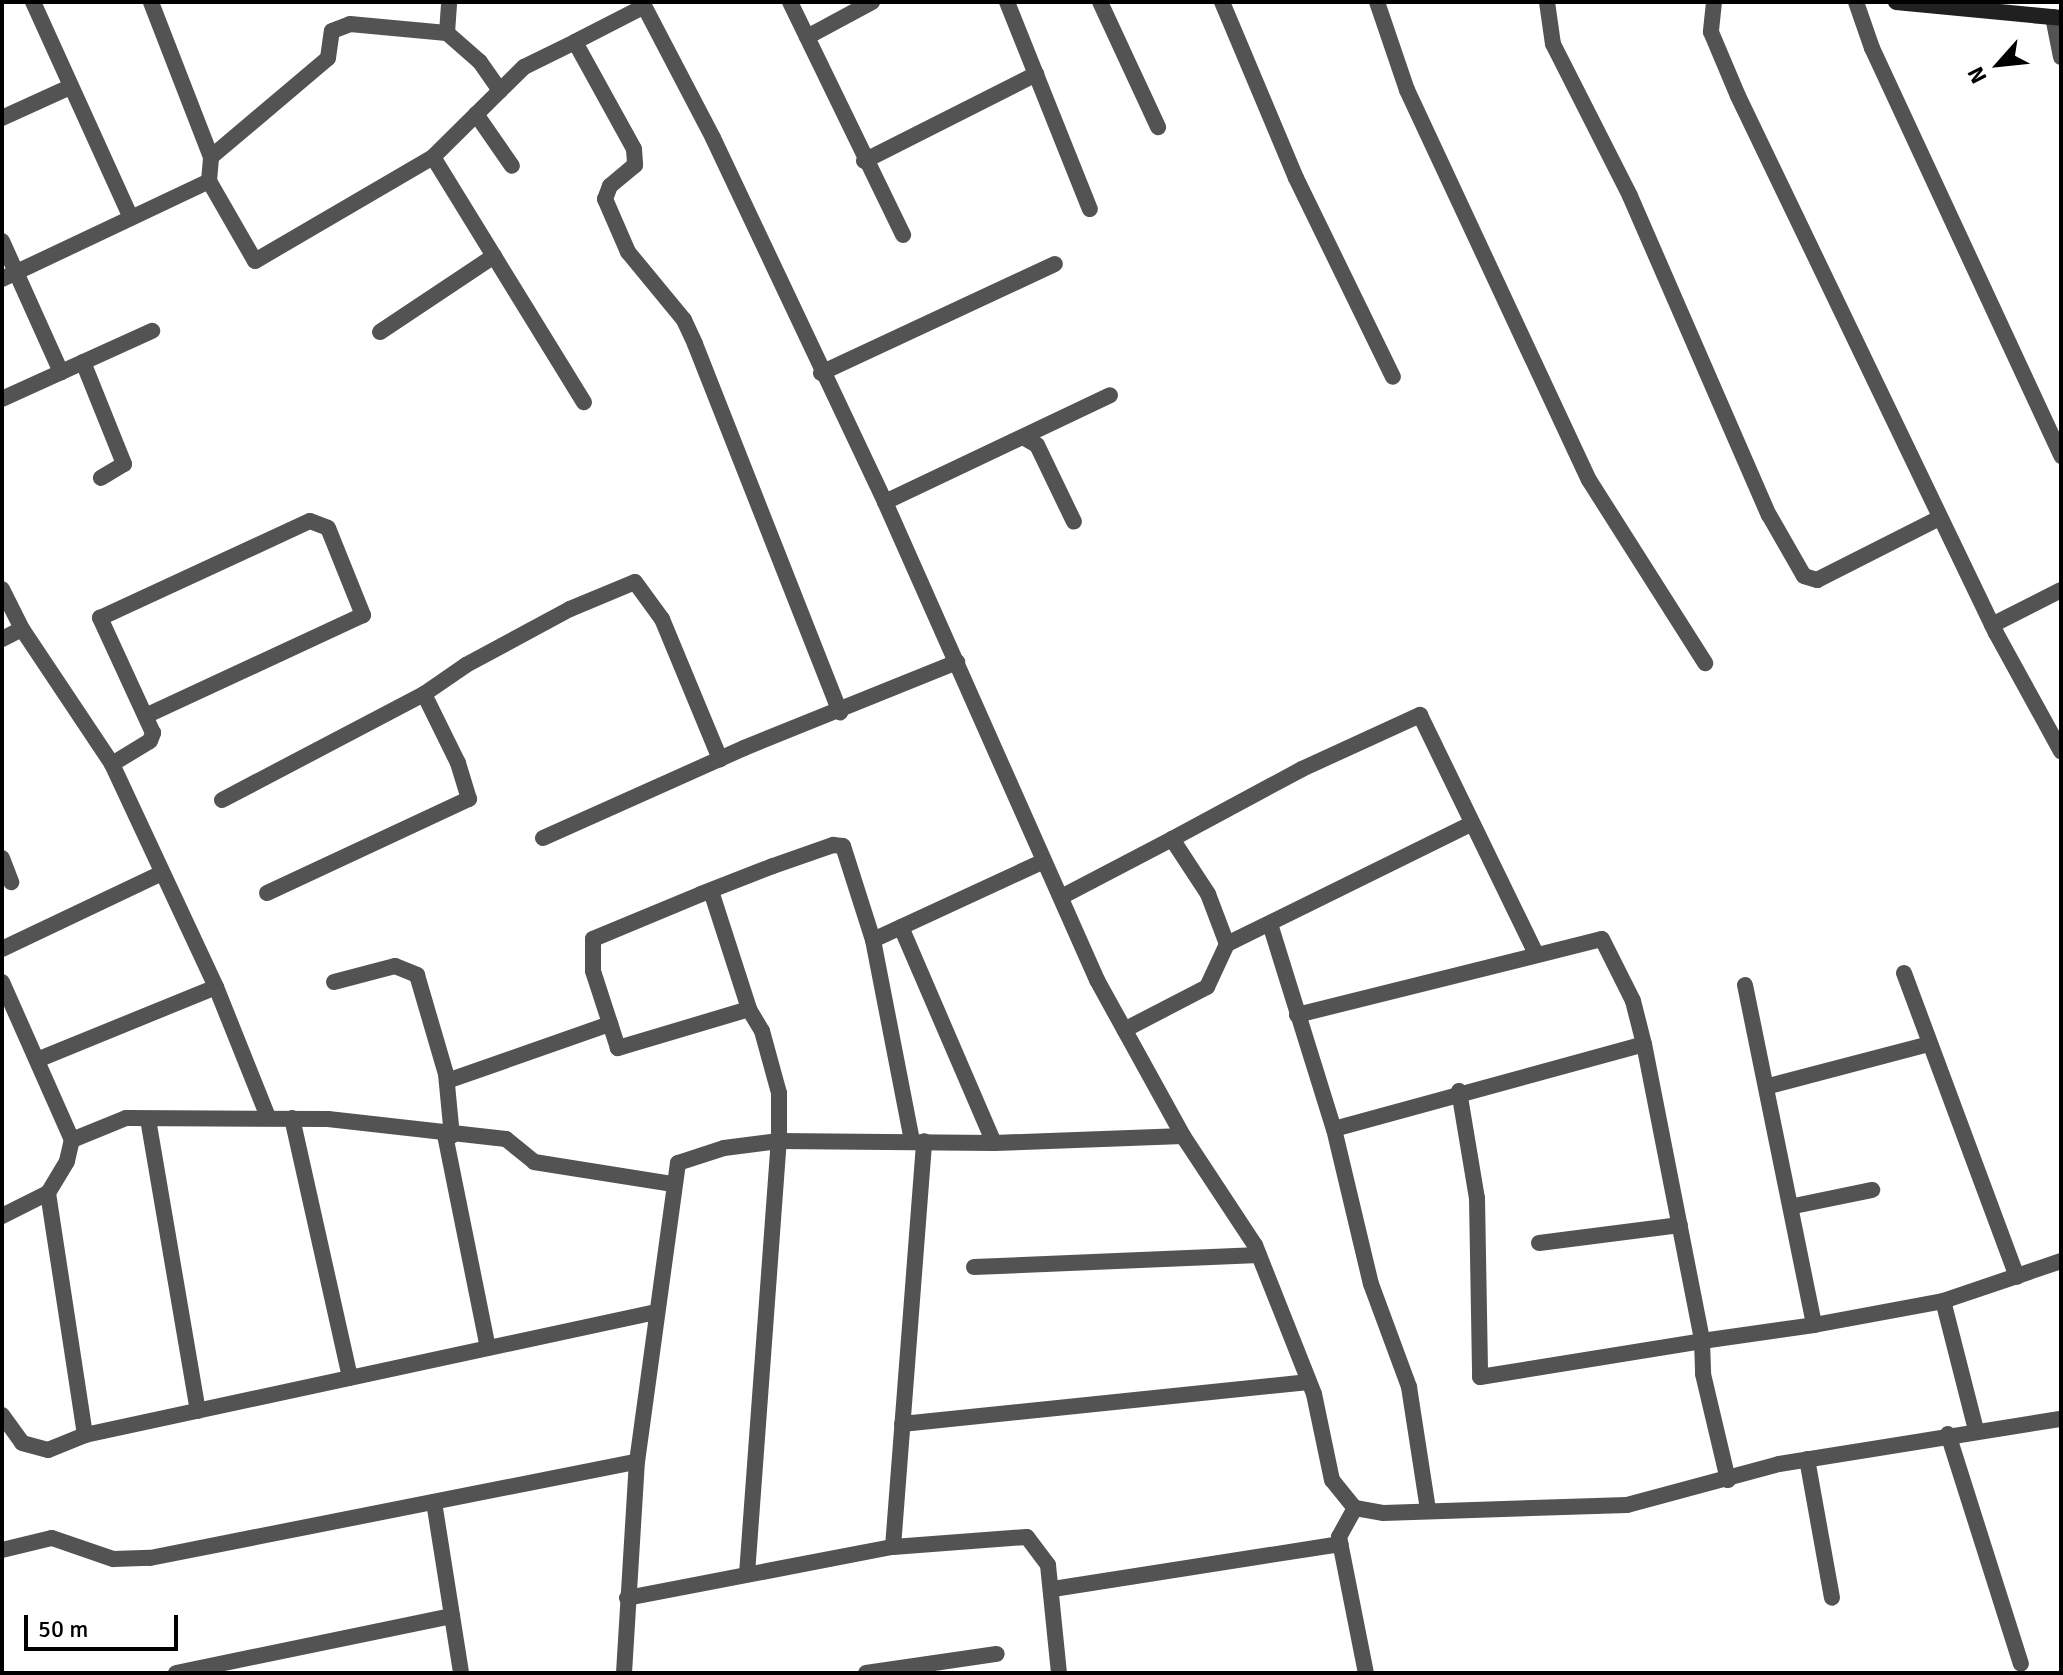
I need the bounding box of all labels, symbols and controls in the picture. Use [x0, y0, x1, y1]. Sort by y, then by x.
north arrow [1959, 24, 2039, 104]
text: N [1962, 62, 1993, 88]
scale bar [28, 1599, 182, 1649]
text: 50 m [38, 1614, 88, 1644]

